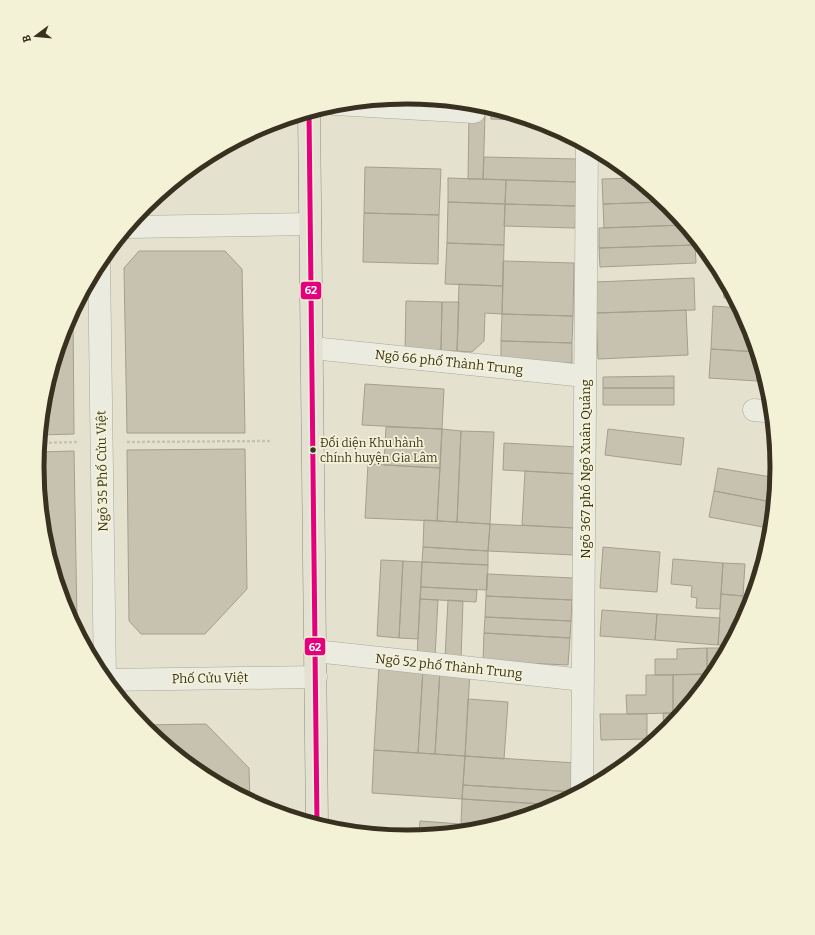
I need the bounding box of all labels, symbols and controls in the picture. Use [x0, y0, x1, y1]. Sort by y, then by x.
north arrow [16, 16, 56, 56]
text: B [20, 33, 34, 44]
line badge: 62 [300, 281, 322, 300]
text: 62 [305, 284, 317, 297]
street label: Ngõ 66 phố Thành Trung [374, 347, 524, 377]
street label: Ngõ 367 phố Ngô Xuân Quảng [578, 379, 593, 559]
street label: Ngõ 35 Phố Cửu Việt [93, 410, 111, 532]
place label: Đối diện Khu hành chính huyện Gia Lâm [320, 435, 438, 465]
marker: Đối diện Khu hành chính huyện Gia Lâm [308, 445, 318, 455]
line badge: 62 [304, 637, 326, 656]
text: 62 [309, 641, 321, 654]
street label: Ngõ 52 phố Thành Trung [375, 651, 523, 681]
street label: Phố Cửu Việt [171, 670, 249, 686]

